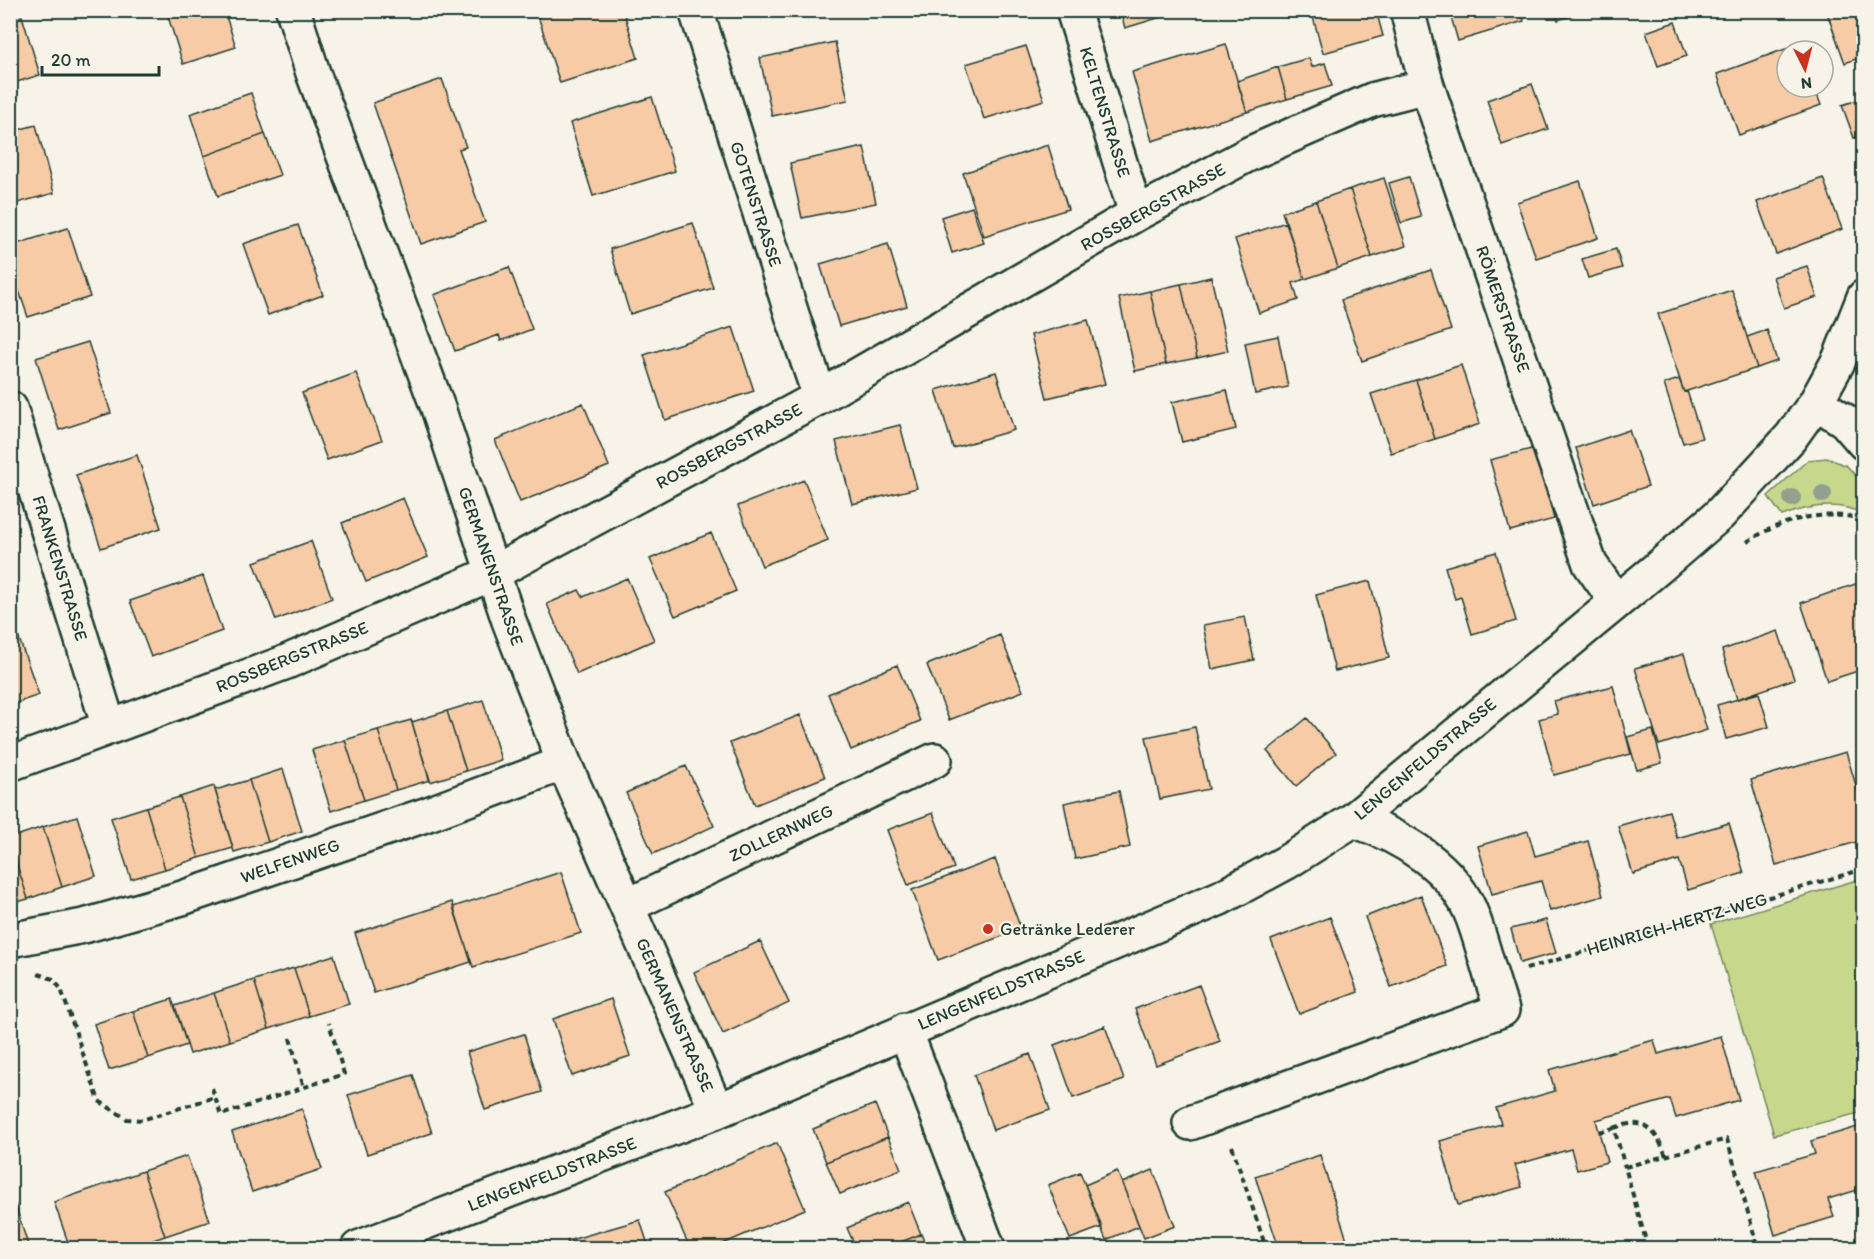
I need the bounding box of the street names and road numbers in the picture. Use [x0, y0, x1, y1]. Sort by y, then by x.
street label: KELTENSTRASSE [1075, 44, 1135, 180]
street label: GOTENSTRASSE [725, 138, 787, 270]
street label: ROSSBERGSTRASSE [1077, 158, 1229, 256]
street label: RÖMERSTRASSE [1471, 243, 1535, 375]
street label: ROSSBERGSTRASSE [652, 398, 806, 494]
street label: GERMANENSTRASSE [453, 484, 529, 648]
street label: FRANKENSTRASSE [27, 493, 93, 643]
street label: ROSSBERGSTRASSE [213, 616, 371, 698]
street label: LENGENFELDSTRASSE [1349, 693, 1501, 825]
street label: ZOLLERNWEG [725, 799, 837, 867]
street label: WELFENWEG [237, 834, 343, 888]
street label: HEINRICH-HERTZ-WEG [1584, 888, 1770, 960]
street label: GERMANENSTRASSE [631, 934, 719, 1096]
street label: LENGENFELDSTRASSE [914, 945, 1088, 1035]
street label: LENGENFELDSTRASSE [464, 1132, 640, 1216]

